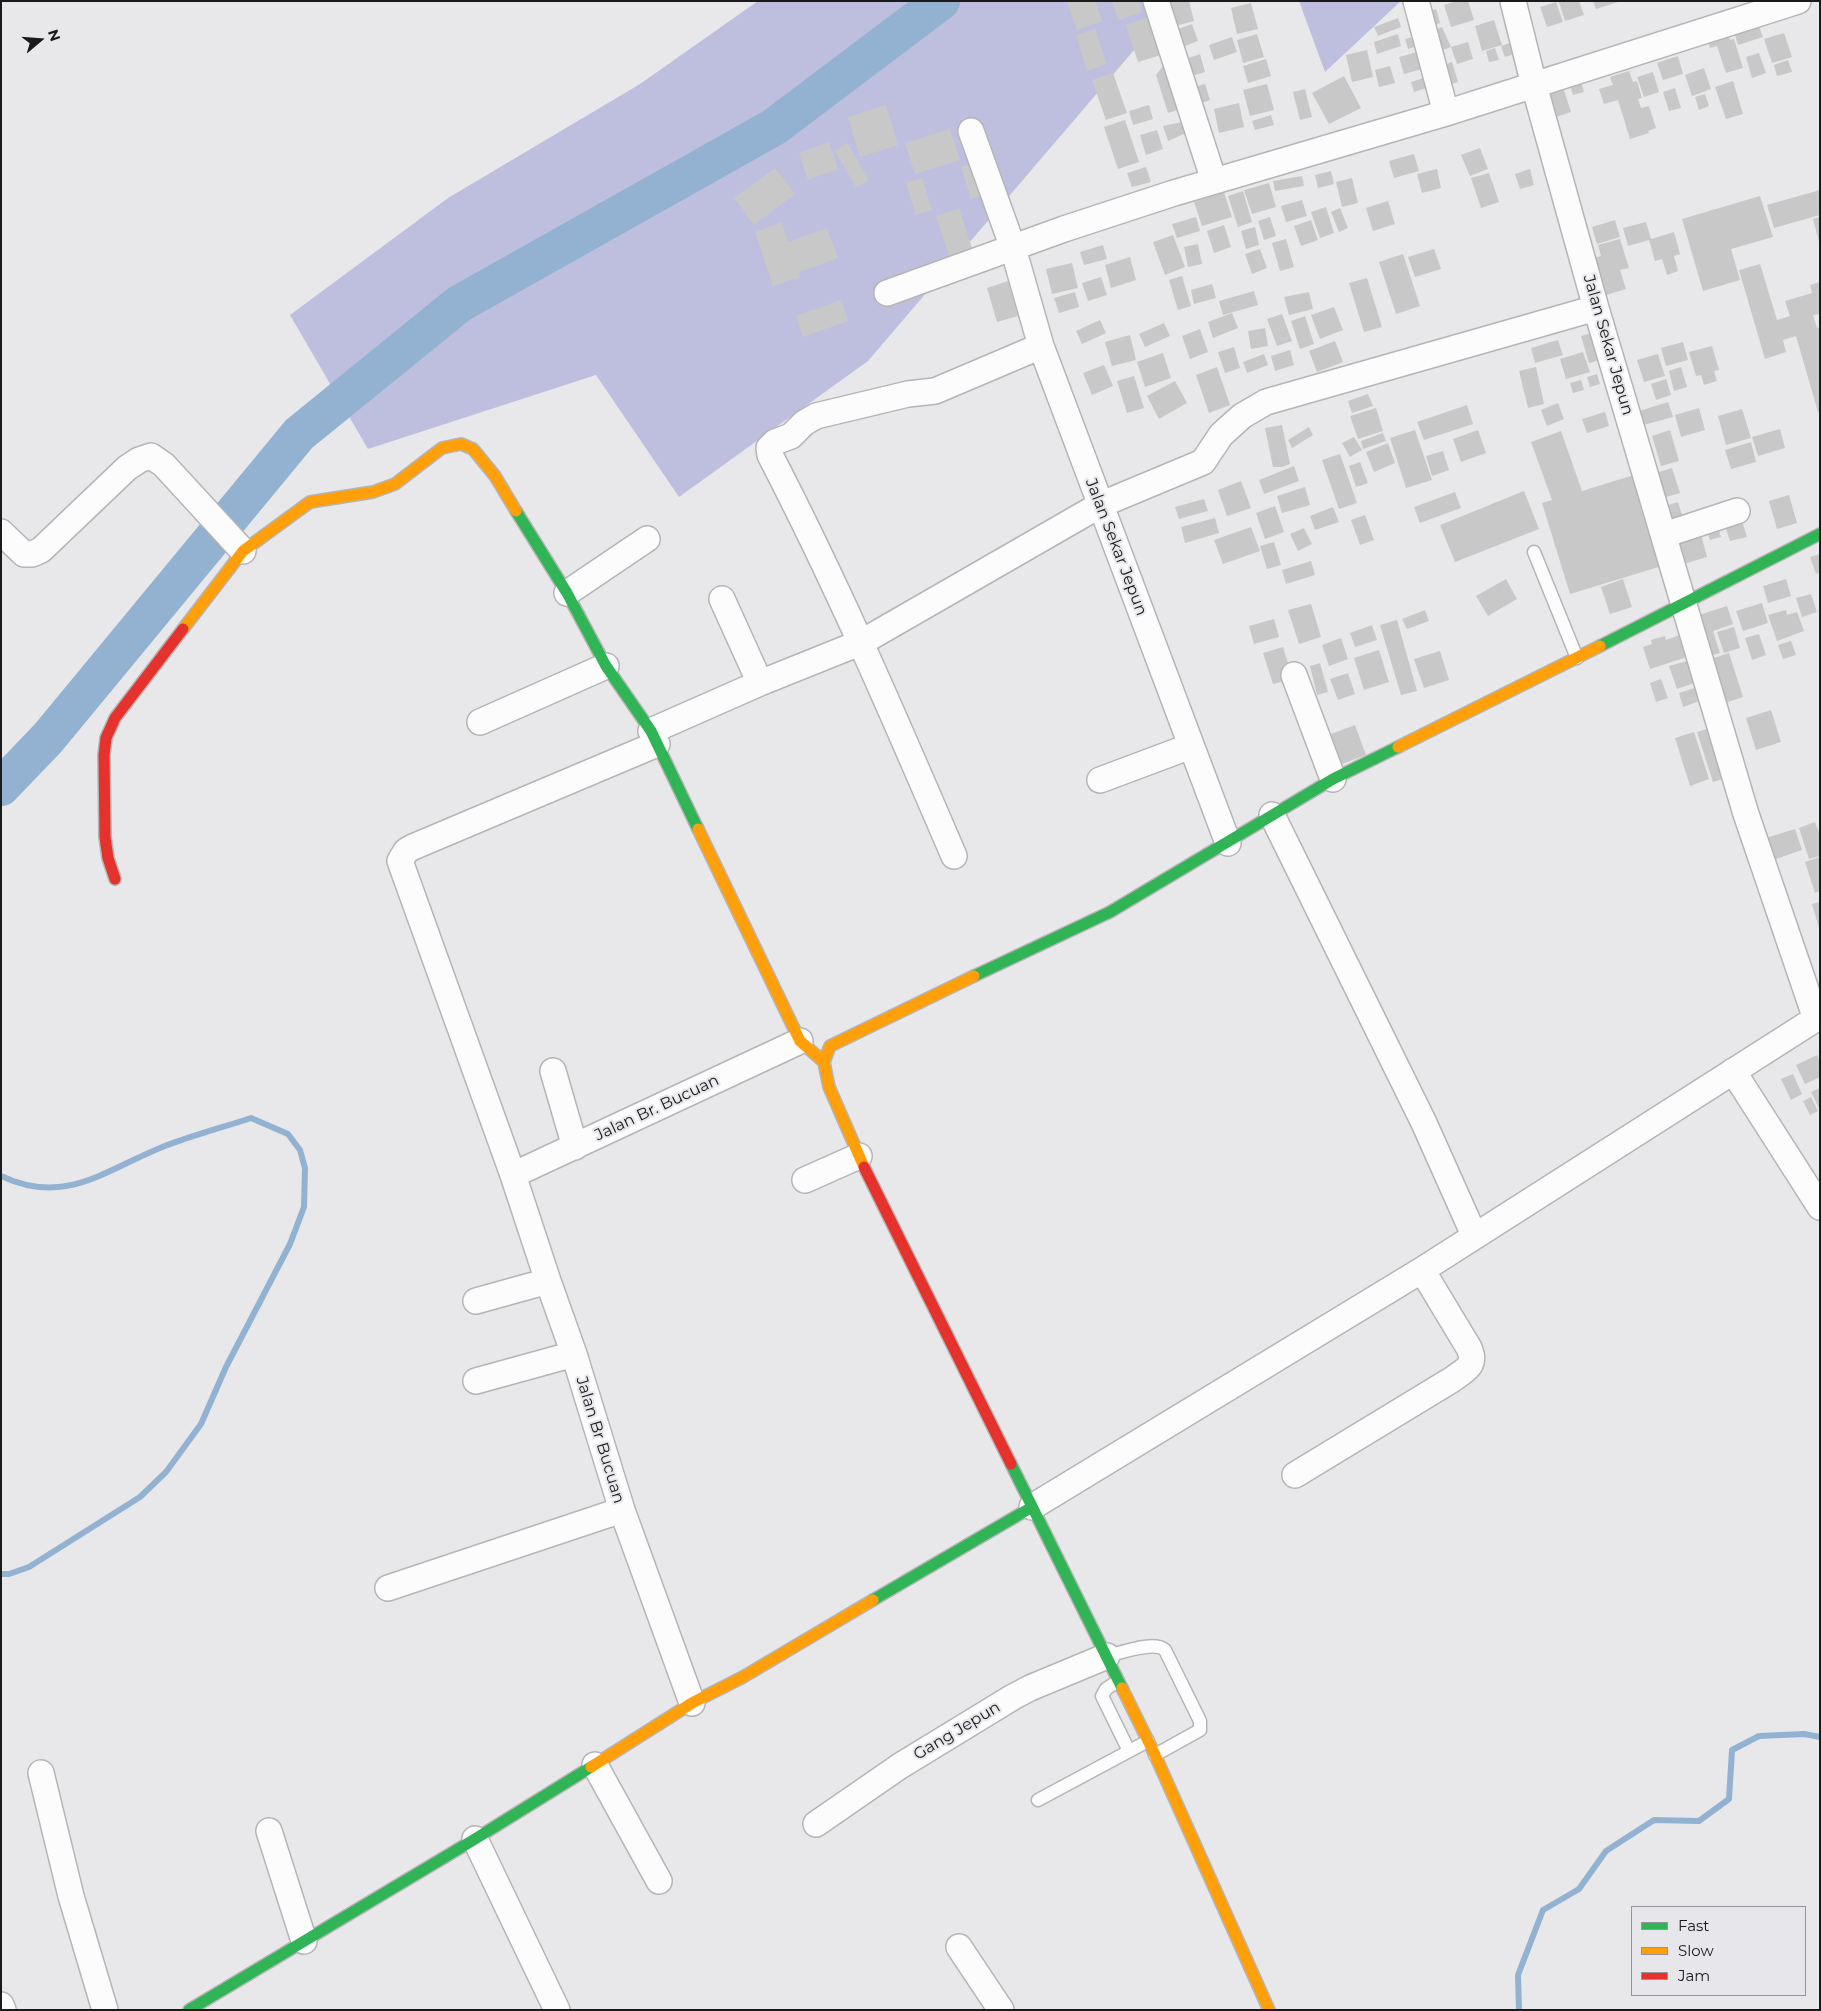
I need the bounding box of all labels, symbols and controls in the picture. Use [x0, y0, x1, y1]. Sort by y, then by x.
north arrow [15, 15, 65, 65]
text: N [44, 27, 65, 44]
street label: Jalan Sekar Jepun [1579, 273, 1637, 417]
street label: Jalan Sekar Jepun [1081, 476, 1151, 618]
street label: Jalan Br. Bucuan [592, 1071, 722, 1145]
street label: Jalan Br Bucuan [572, 1374, 628, 1506]
street label: Gang Jepun [910, 1698, 1004, 1764]
legend [1631, 1906, 1806, 1996]
text: Fast [1678, 1916, 1709, 1935]
text: Slow [1678, 1941, 1714, 1960]
text: Jam [1678, 1966, 1710, 1985]

